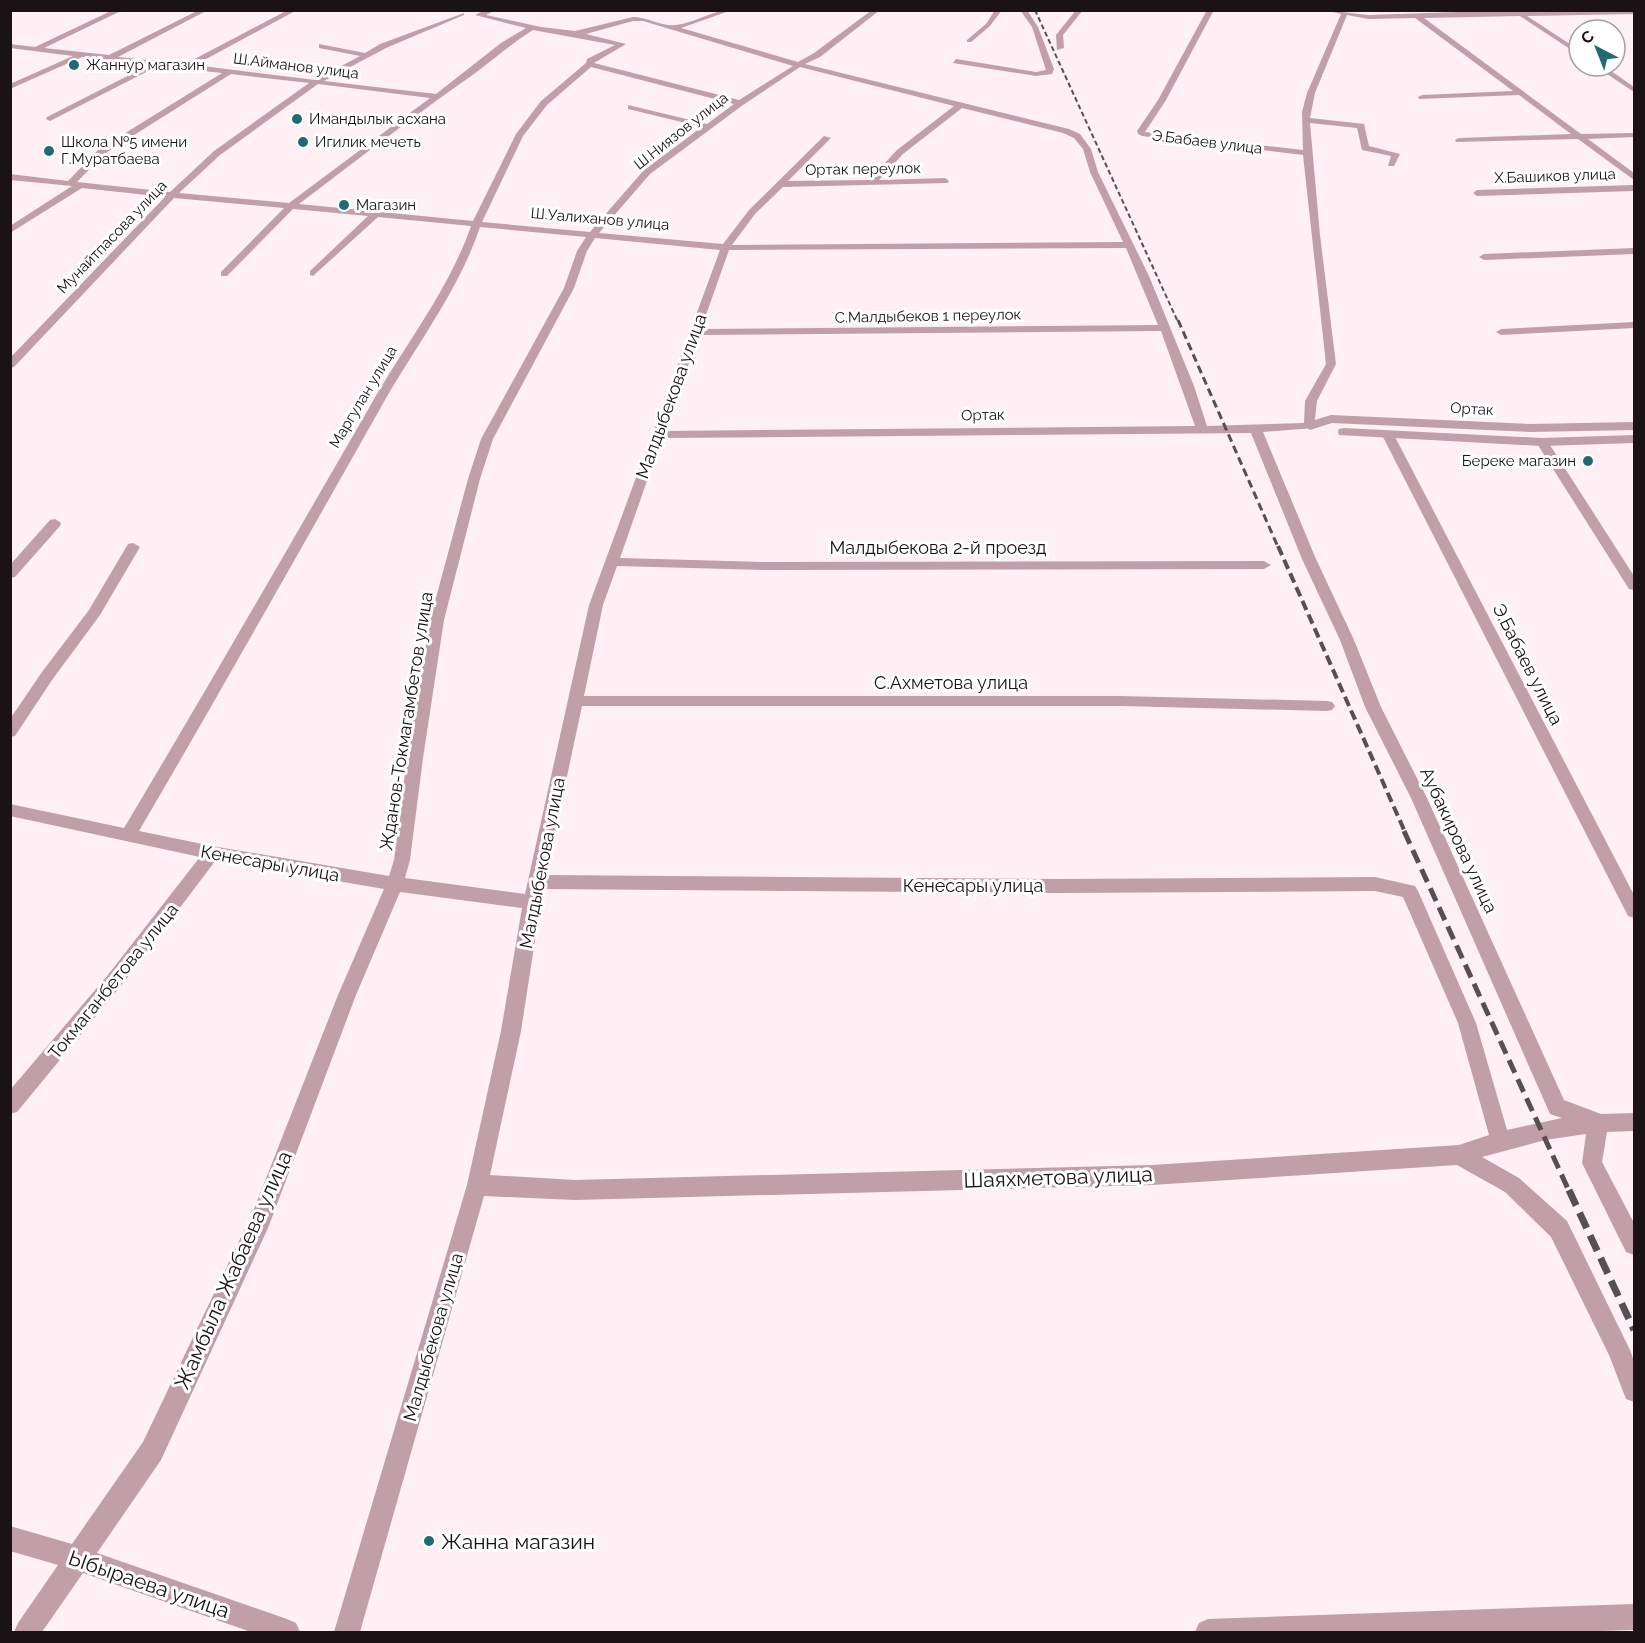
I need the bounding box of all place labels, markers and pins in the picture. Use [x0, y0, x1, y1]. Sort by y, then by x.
place label: Жаннур магазин [86, 56, 205, 74]
marker: Жаннур магазин [67, 58, 81, 72]
place label: Имандылык асхана [309, 110, 446, 128]
marker: Имандылык асхана [290, 112, 304, 126]
place label: Школа №5 имени Г.Муратбаева [61, 133, 187, 168]
place label: Игилик мечеть [315, 133, 421, 151]
marker: Игилик мечеть [296, 135, 310, 149]
marker: Школа №5 имени Г.Муратбаева [42, 144, 56, 158]
place label: Магазин [356, 196, 416, 214]
marker: Магазин [337, 198, 351, 212]
place label: Береке магазин [1462, 452, 1576, 470]
marker: Береке магазин [1581, 454, 1595, 468]
place label: Жанна магазин [441, 1529, 595, 1554]
marker: Жанна магазин [422, 1534, 436, 1548]

